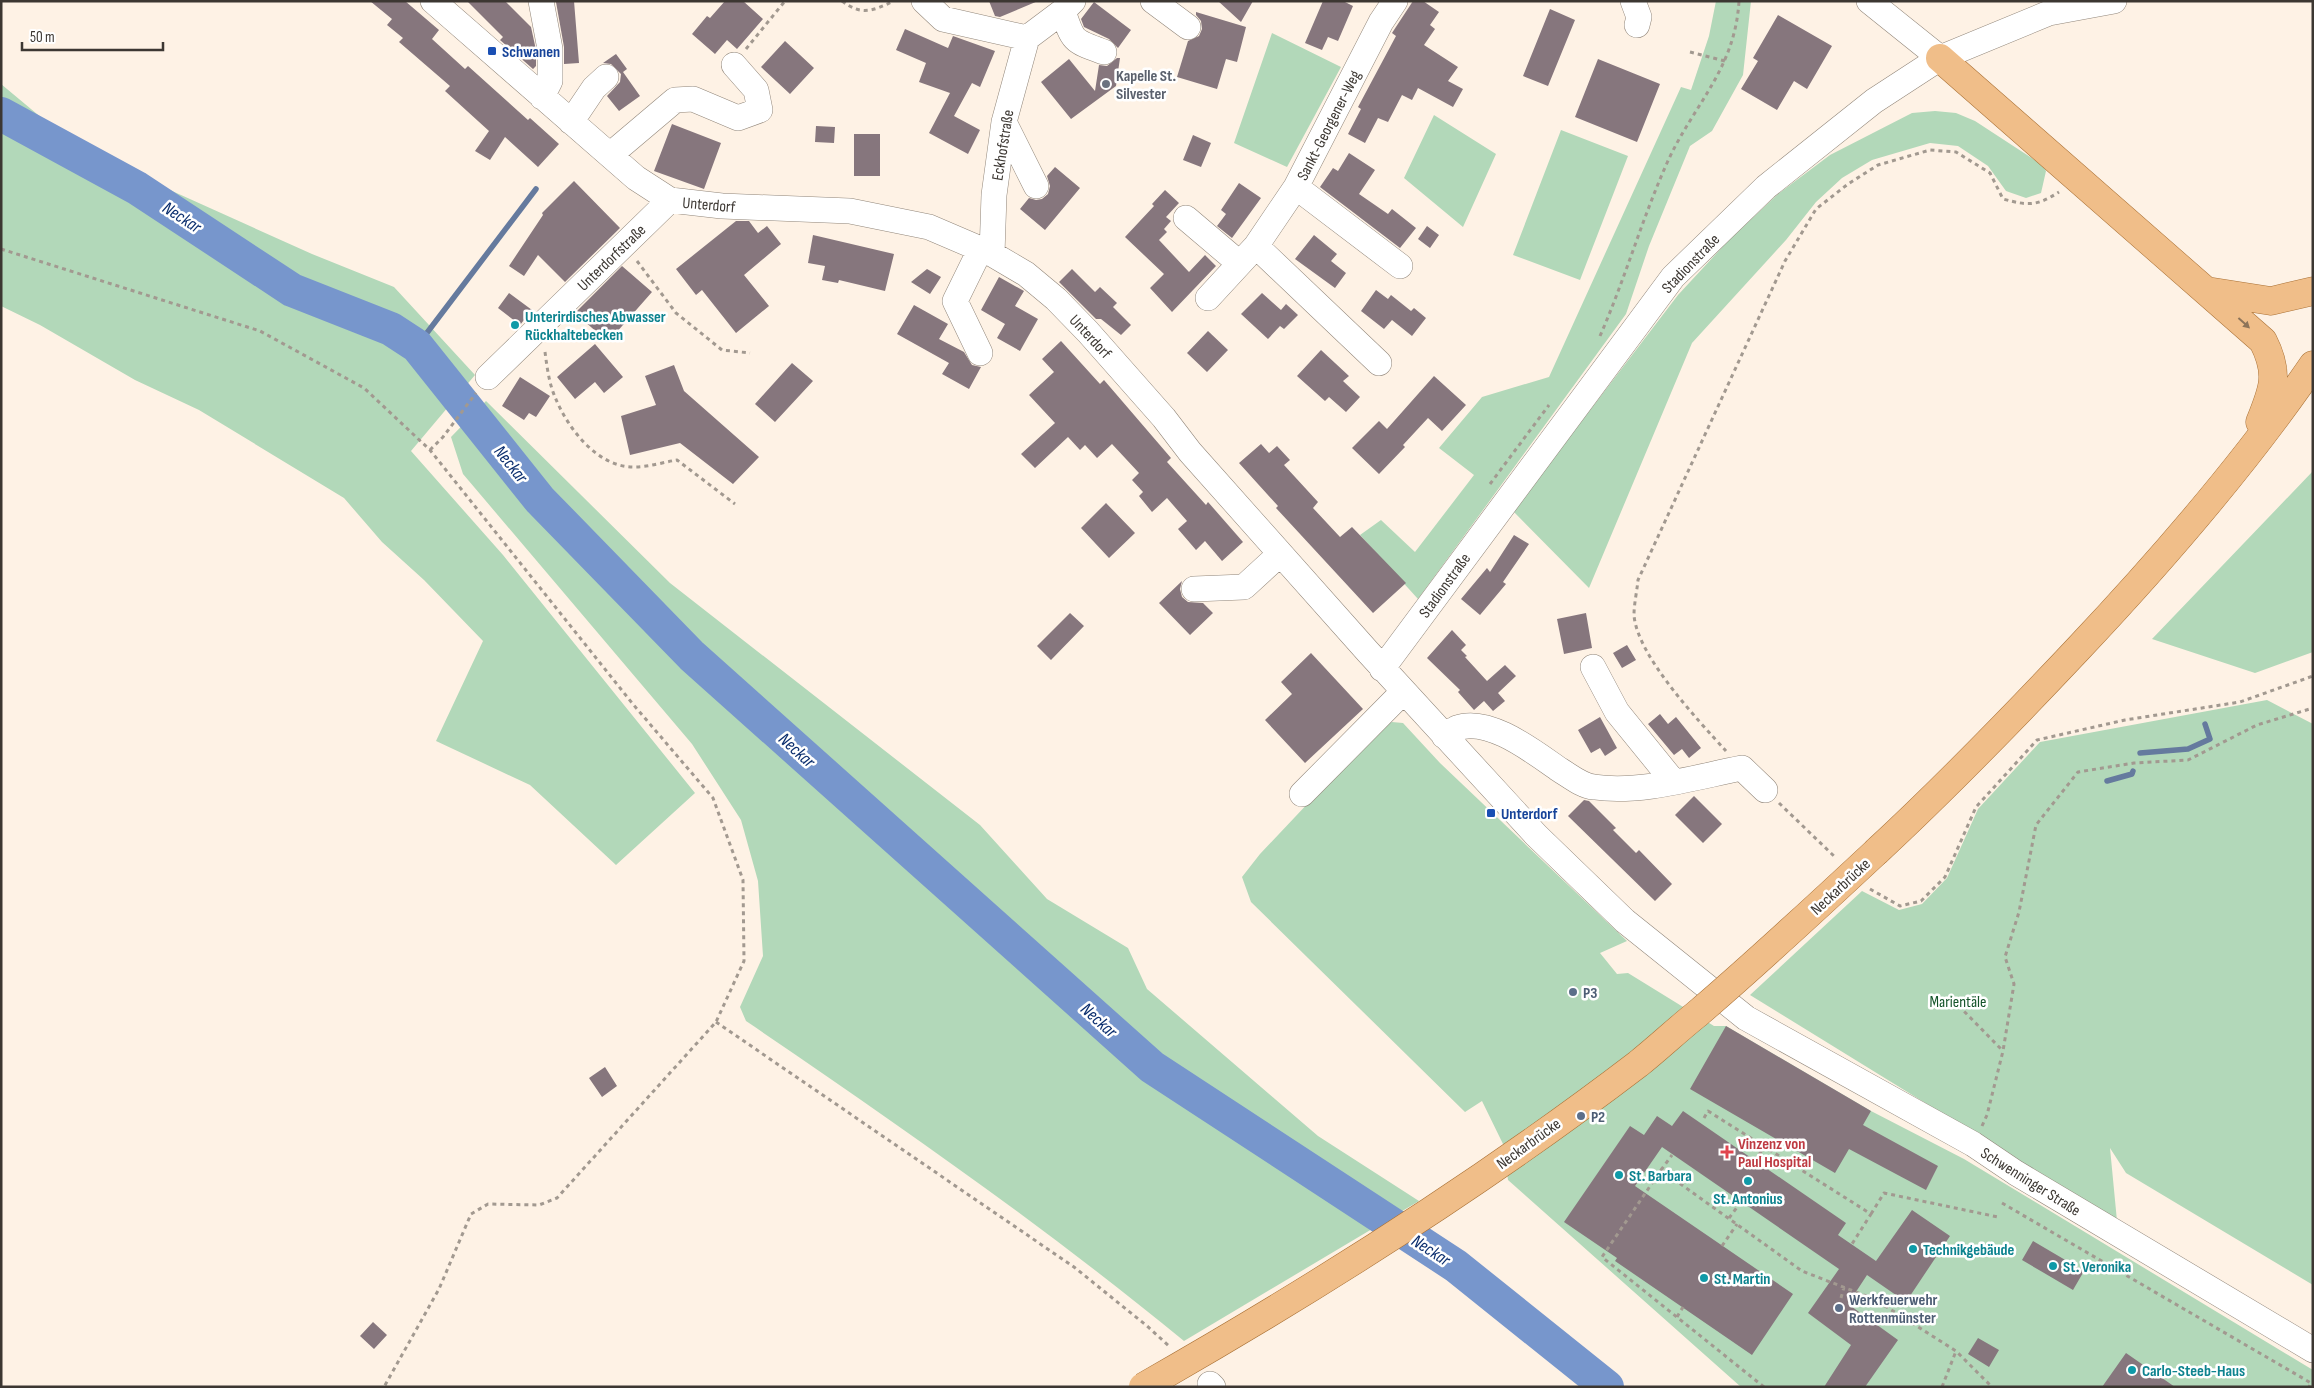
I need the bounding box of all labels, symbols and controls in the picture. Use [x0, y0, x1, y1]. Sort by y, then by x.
scale bar [22, 20, 164, 52]
text: 50 m [30, 28, 55, 47]
place label: Schwanen [502, 43, 560, 62]
marker: Schwanen [486, 45, 498, 57]
place label: Kapelle St. Silvester [1116, 67, 1176, 104]
street label: Sankt-Georgener-Weg [1293, 67, 1365, 184]
marker: Kapelle St. Silvester [1100, 78, 1112, 90]
street label: Eckhofstraße [989, 109, 1018, 182]
street label: Unterdorf [682, 194, 737, 217]
water label: Neckar [158, 197, 206, 238]
street label: Unterdorfstraße [574, 221, 650, 295]
street label: Stadionstraße [1658, 230, 1724, 298]
place label: Unterirdisches Abwasser Rückhaltebecken [525, 308, 666, 345]
street label: Unterdorf [1065, 311, 1115, 363]
one-way arrow [2237, 317, 2249, 329]
marker: Unterirdisches Abwasser Rückhaltebecken [509, 319, 521, 331]
water label: Neckar [489, 441, 533, 488]
street label: Stadionstraße [1415, 550, 1475, 622]
water label: Neckar [774, 729, 820, 773]
place label: Unterdorf [1501, 805, 1558, 824]
marker: Unterdorf [1485, 807, 1497, 819]
street label: Neckarbrücke [1807, 855, 1875, 919]
place label: P3 [1583, 984, 1597, 1003]
marker: P3 [1567, 986, 1579, 998]
park label: Marientäle [1930, 993, 1987, 1012]
water label: Neckar [1076, 999, 1122, 1043]
place label: P2 [1591, 1108, 1605, 1127]
marker: P2 [1575, 1110, 1587, 1122]
street label: Neckarbrücke [1493, 1115, 1565, 1174]
place label: Vinzenz von Paul Hospital [1738, 1135, 1811, 1172]
street label: Schwenninger Straße [1977, 1144, 2084, 1221]
marker: Vinzenz von Paul Hospital [1720, 1145, 1734, 1159]
place label: St. Barbara [1629, 1167, 1692, 1186]
marker: St. Barbara [1613, 1169, 1625, 1181]
marker: St. Antonius [1742, 1175, 1754, 1187]
place label: St. Antonius [1713, 1190, 1783, 1209]
water label: Neckar [1407, 1230, 1455, 1271]
place label: Technikgebäude [1923, 1241, 2014, 1260]
marker: Technikgebäude [1907, 1243, 1919, 1255]
place label: St. Veronika [2063, 1258, 2131, 1277]
marker: St. Veronika [2047, 1260, 2059, 1272]
place label: St. Martin [1714, 1270, 1770, 1289]
marker: St. Martin [1698, 1272, 1710, 1284]
place label: Werkfeuerwehr Rottenmünster [1849, 1291, 1938, 1328]
marker: Werkfeuerwehr Rottenmünster [1833, 1302, 1845, 1314]
place label: Carlo-Steeb-Haus [2142, 1362, 2245, 1381]
marker: Carlo-Steeb-Haus [2126, 1364, 2138, 1376]

